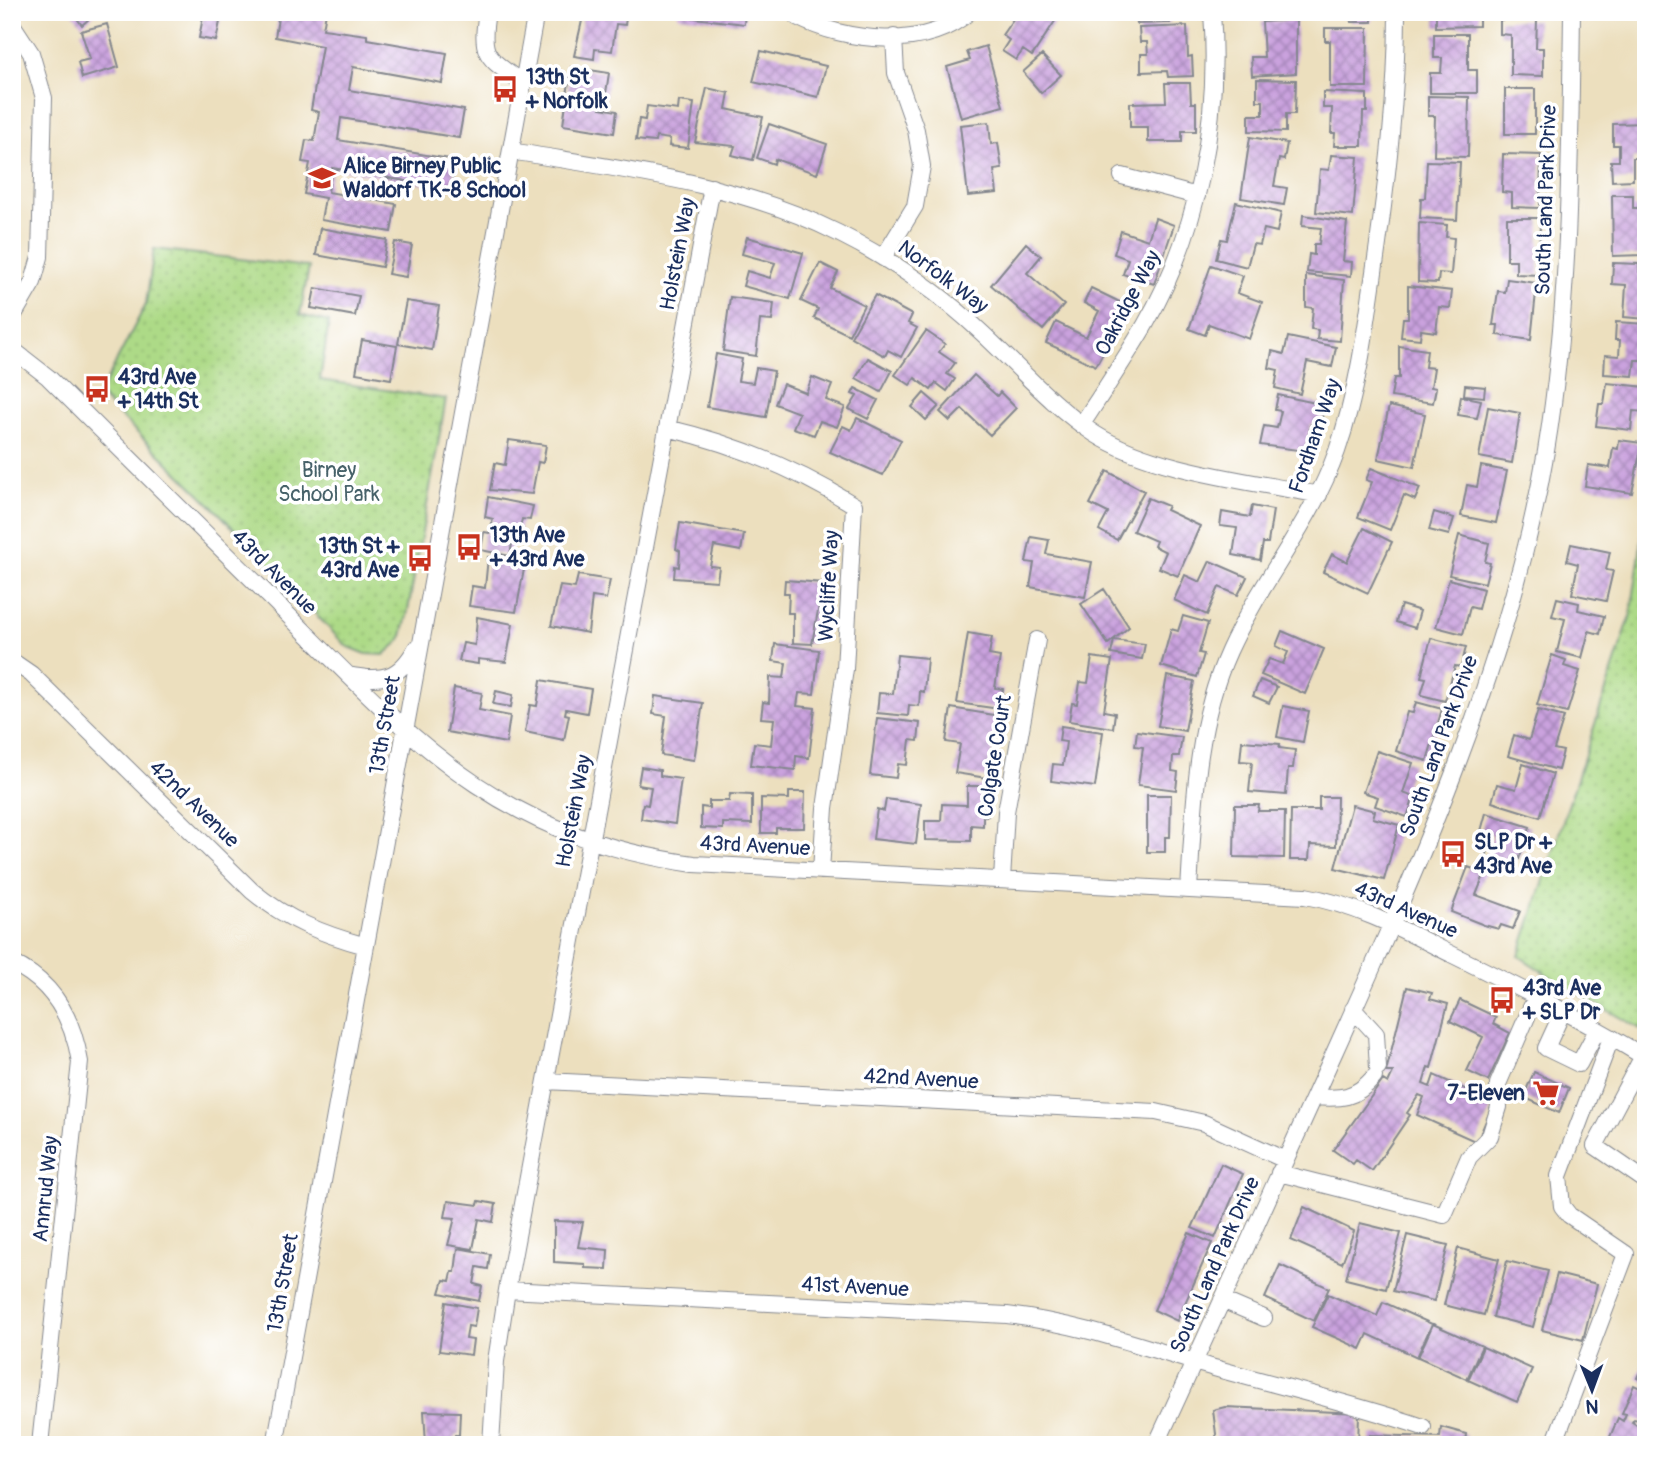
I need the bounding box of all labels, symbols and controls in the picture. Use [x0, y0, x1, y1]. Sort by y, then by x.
place label: 13th St + Norfolk [525, 64, 608, 115]
bus stop icon: 13th St + Norfolk [490, 74, 520, 104]
street label: South Land Park Drive [1529, 104, 1563, 296]
place label: Alice Birney Public Waldorf TK-8 School [343, 153, 526, 204]
school or university icon: Alice Birney Public Waldorf TK-8 School [307, 163, 337, 193]
street label: Holstein Way [654, 195, 702, 313]
street label: Norfolk Way [892, 234, 994, 320]
street label: Oakridge Way [1089, 246, 1167, 360]
place label: 43rd Ave + 14th St [117, 364, 199, 415]
bus stop icon: 43rd Ave + 14th St [82, 374, 112, 404]
street label: Fordham Way [1283, 375, 1347, 497]
park label: Birney School Park [278, 457, 380, 508]
place label: 13th Ave + 43rd Ave [489, 522, 585, 573]
street label: 43rd Avenue [225, 523, 323, 621]
street label: Wycliffe Way [813, 530, 845, 642]
bus stop icon: 13th Ave + 43rd Ave [454, 532, 484, 562]
place label: 13th St + 43rd Ave [319, 533, 400, 584]
bus stop icon: 13th St + 43rd Ave [405, 543, 435, 573]
street label: South Land Park Drive [1394, 651, 1485, 840]
street label: 13th Street [363, 673, 407, 776]
street label: Colgate Court [972, 693, 1018, 819]
street label: Holstein Way [550, 752, 598, 870]
street label: 42nd Avenue [143, 754, 245, 854]
place label: SLP Dr + 43rd Ave [1474, 829, 1553, 880]
street label: 43rd Avenue [699, 830, 811, 862]
bus stop icon: SLP Dr + 43rd Ave [1438, 839, 1468, 869]
street label: 43rd Avenue [1350, 875, 1462, 945]
place label: 43rd Ave + SLP Dr [1522, 975, 1602, 1026]
bus stop icon: 43rd Ave + SLP Dr [1487, 985, 1517, 1015]
street label: 42nd Avenue [863, 1063, 980, 1096]
supermarket icon: 7-Eleven [1531, 1078, 1561, 1108]
place label: 7-Eleven [1447, 1080, 1525, 1107]
street label: Annrud Way [27, 1134, 65, 1244]
street label: South Land Park Drive [1164, 1172, 1266, 1358]
street label: 13th Street [261, 1231, 305, 1334]
street label: 41st Avenue [801, 1271, 910, 1303]
north arrow [1556, 1356, 1626, 1426]
text: N [1586, 1394, 1599, 1418]

